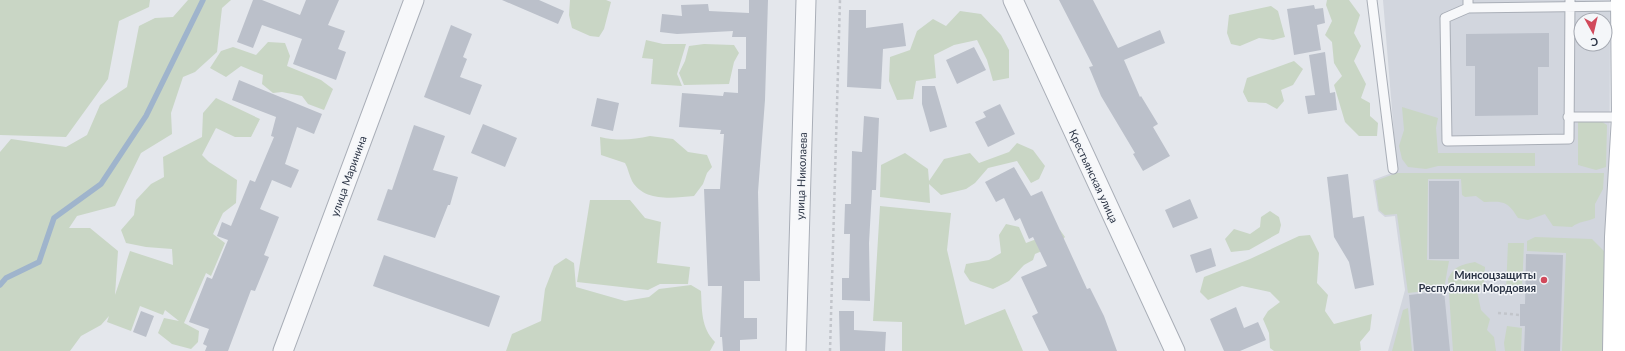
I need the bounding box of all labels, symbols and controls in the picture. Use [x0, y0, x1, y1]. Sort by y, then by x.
north arrow [1573, 12, 1613, 52]
text: С [1589, 35, 1599, 49]
street label: Крестьянская улица [1067, 127, 1121, 225]
street label: улица Николаева [793, 132, 809, 220]
street label: улица Маринина [327, 134, 369, 218]
place label: Минсоцзащиты Республики Мордовия [1418, 268, 1536, 294]
marker: Минсоцзащиты Республики Мордовия [1539, 275, 1549, 285]

